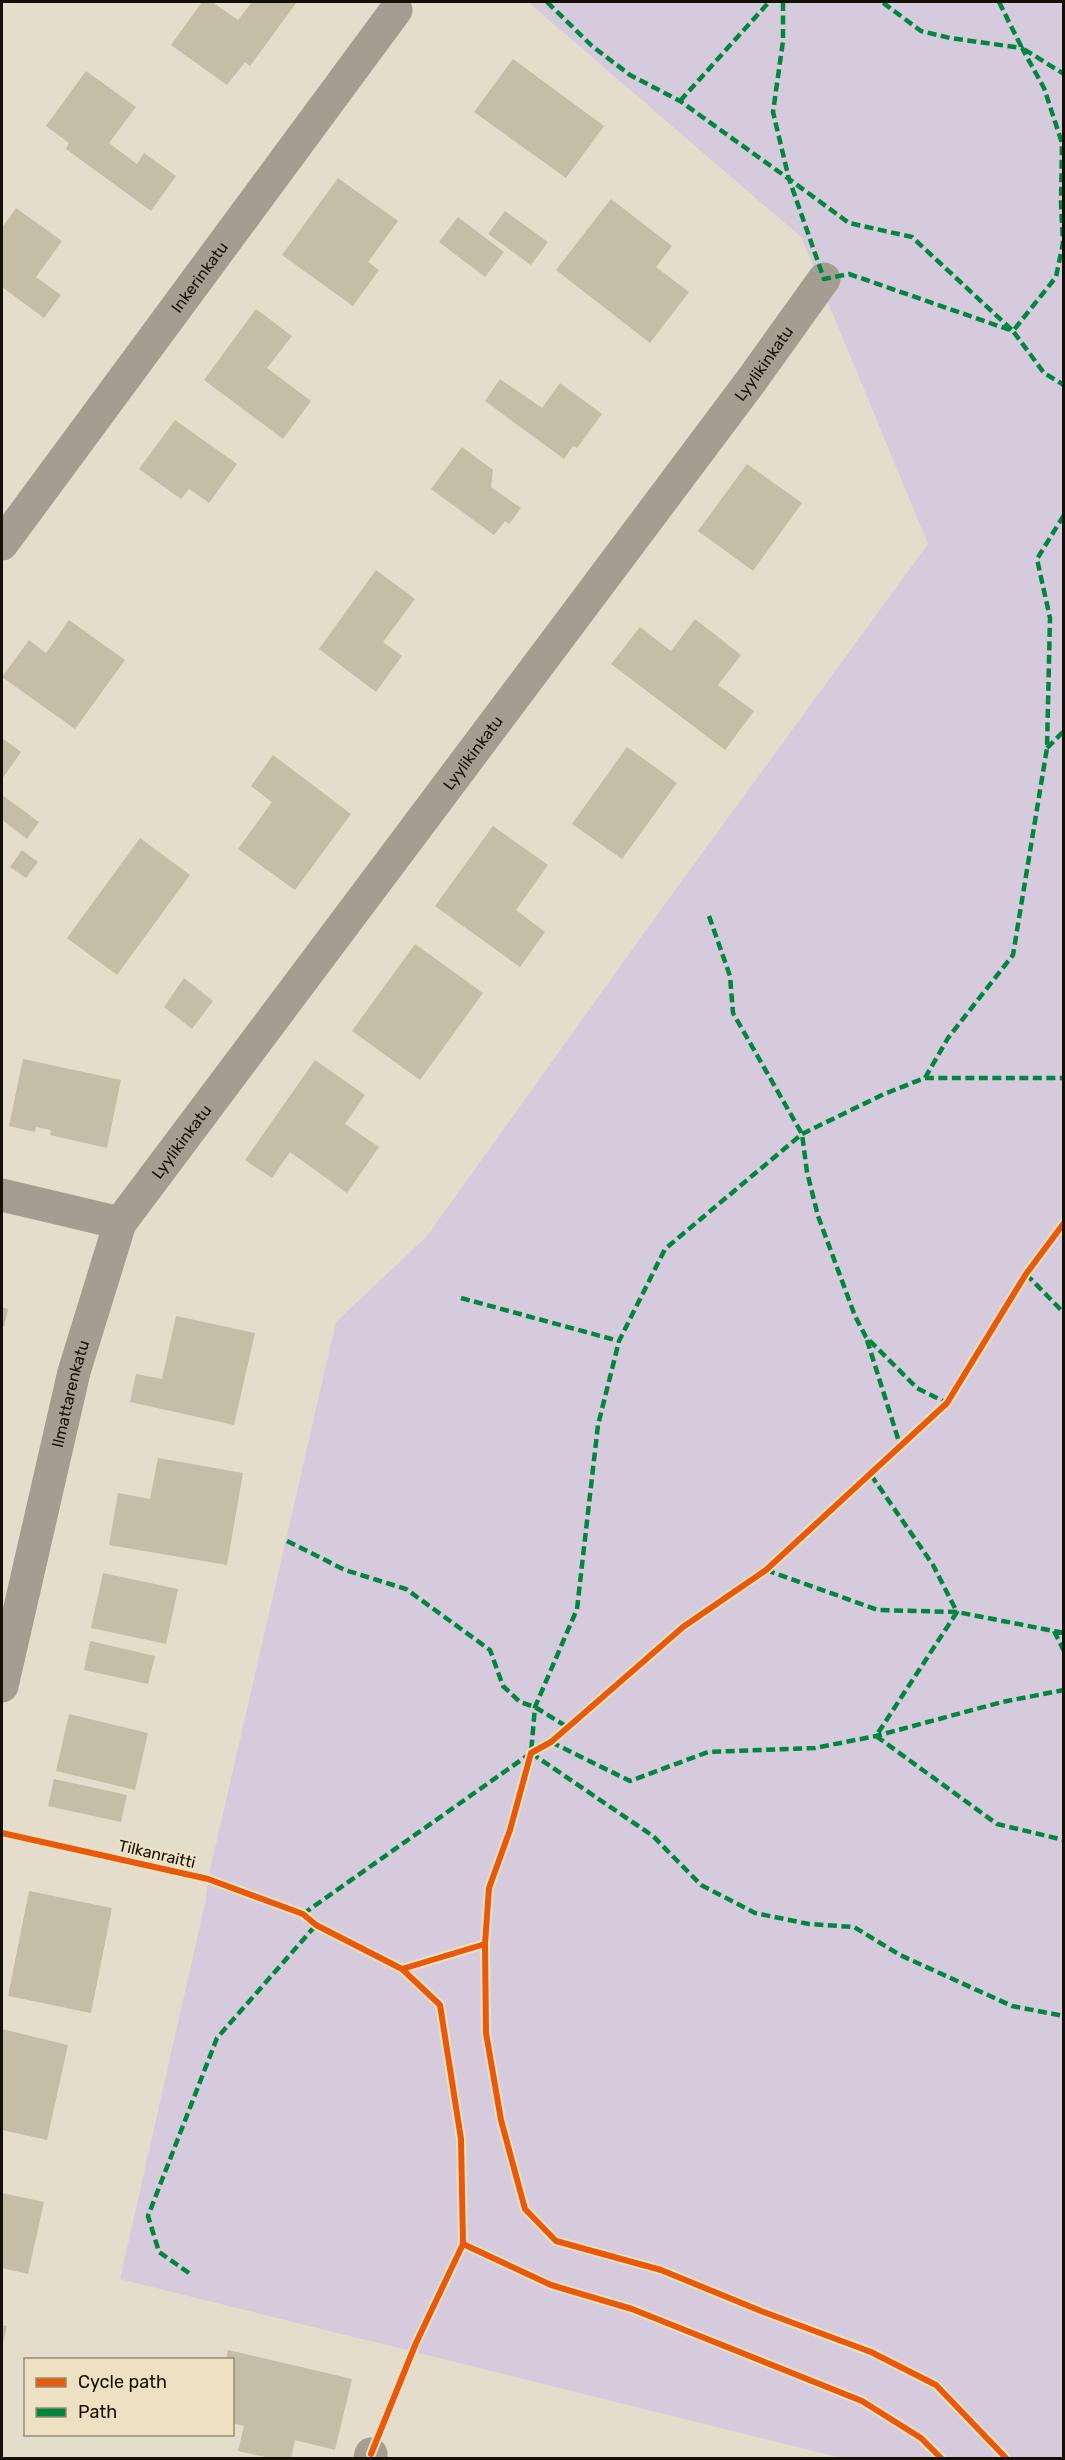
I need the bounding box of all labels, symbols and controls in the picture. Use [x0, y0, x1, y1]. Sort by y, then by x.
street label: Inkerinkatu [167, 238, 232, 316]
street label: Lyylikinkatu [730, 322, 797, 404]
street label: Lyylikinkatu [439, 712, 506, 793]
street label: Lyylikinkatu [147, 1101, 215, 1182]
street label: Ilmattarenkatu [47, 1338, 93, 1449]
street label: Tilkanraitti [117, 1836, 197, 1872]
legend [24, 2358, 234, 2436]
text: Cycle path [78, 2371, 167, 2393]
text: Path [78, 2401, 117, 2423]

